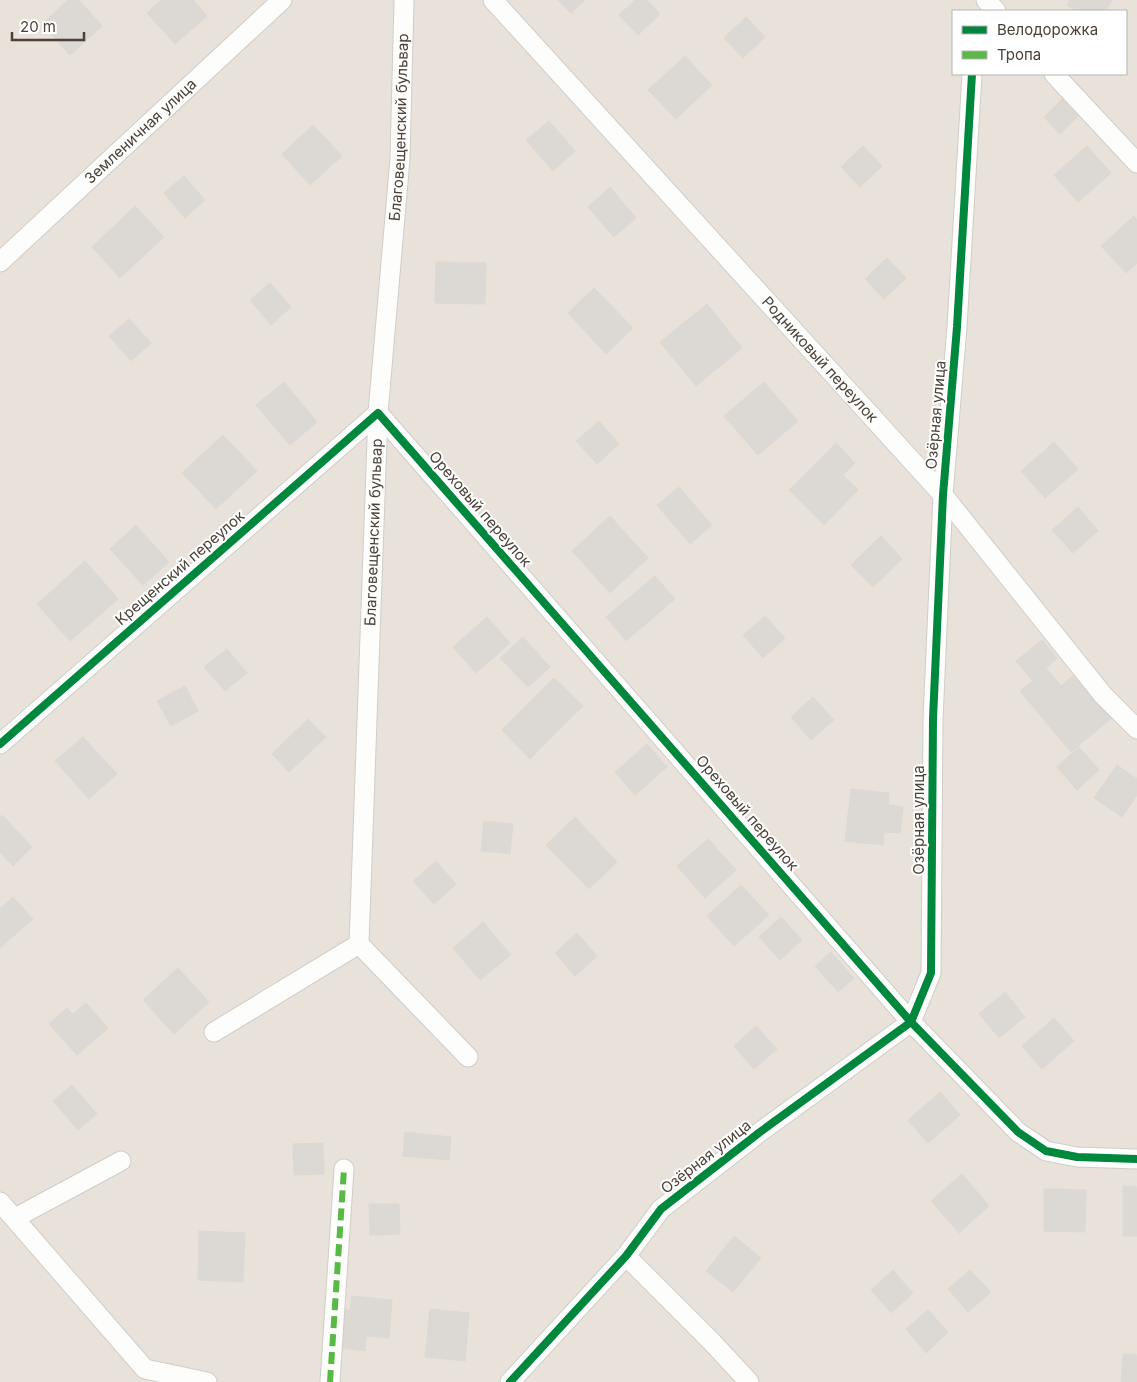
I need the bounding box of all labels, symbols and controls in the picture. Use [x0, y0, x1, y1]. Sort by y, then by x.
scale bar [12, 10, 85, 42]
legend [952, 10, 1127, 75]
text: 20 m [20, 17, 56, 36]
text: Велодорожка [997, 20, 1098, 39]
street label: Благовещенский бульвар [385, 33, 412, 222]
text: Тропа [997, 45, 1041, 64]
street label: Земленичная улица [80, 74, 200, 188]
street label: Родниковый переулок [758, 292, 882, 426]
street label: Озёрная улица [921, 360, 950, 470]
street label: Благовещенский бульвар [360, 438, 386, 626]
street label: Ореховый переулок [425, 447, 536, 570]
street label: Крещенский переулок [111, 506, 248, 629]
street label: Ореховый переулок [692, 751, 803, 874]
street label: Озёрная улица [909, 765, 928, 875]
street label: Озёрная улица [657, 1115, 755, 1198]

